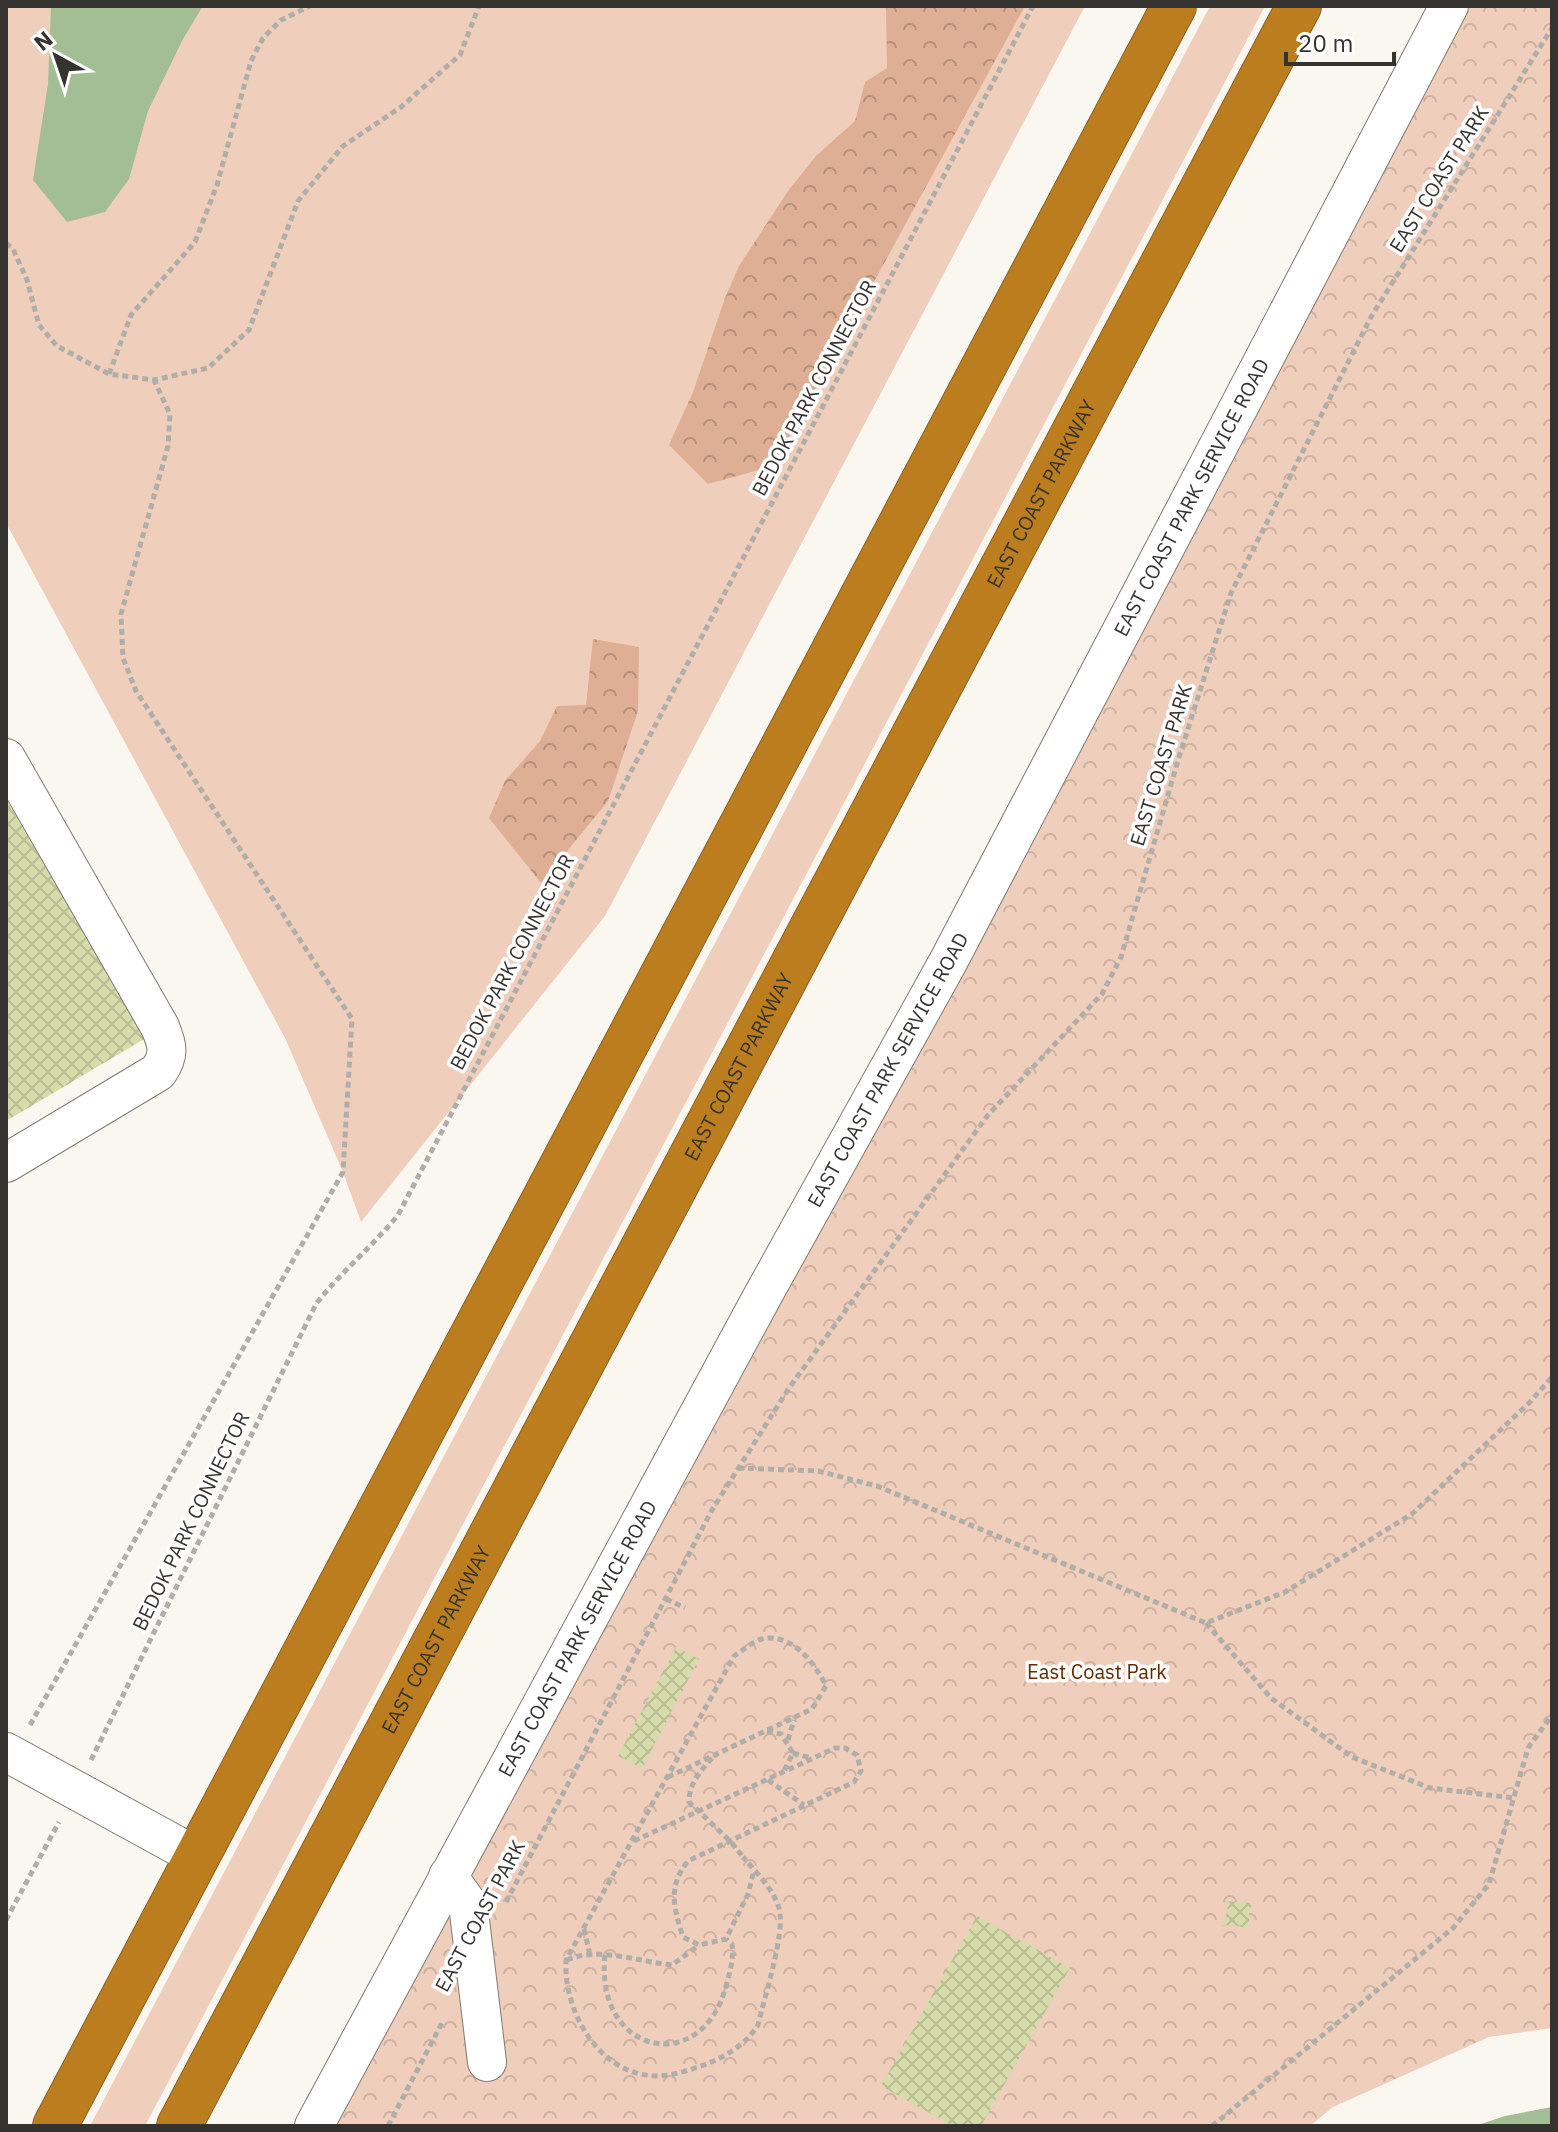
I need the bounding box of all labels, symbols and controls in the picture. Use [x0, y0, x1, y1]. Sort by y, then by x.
north arrow [16, 16, 96, 96]
scale bar [1286, 16, 1394, 66]
text: N [27, 24, 58, 57]
text: 20 m [1298, 27, 1353, 59]
street label: EAST COAST PARK [1383, 100, 1495, 257]
street label: BEDOK PARK CONNECTOR [745, 275, 882, 500]
street label: EAST COAST PARK SERVICE ROAD [1107, 354, 1275, 641]
street label: EAST COAST PARKWAY [980, 395, 1102, 592]
street label: EAST COAST PARK [1123, 680, 1198, 849]
street label: BEDOK PARK CONNECTOR [443, 849, 580, 1074]
street label: EAST COAST PARK SERVICE ROAD [801, 928, 974, 1212]
street label: EAST COAST PARKWAY [677, 968, 799, 1165]
street label: BEDOK PARK CONNECTOR [126, 1407, 255, 1635]
street label: EAST COAST PARK SERVICE ROAD [491, 1496, 663, 1781]
street label: EAST COAST PARKWAY [375, 1541, 496, 1738]
park label: East Coast Park [1027, 1658, 1167, 1685]
street label: EAST COAST PARK [428, 1835, 531, 1996]

